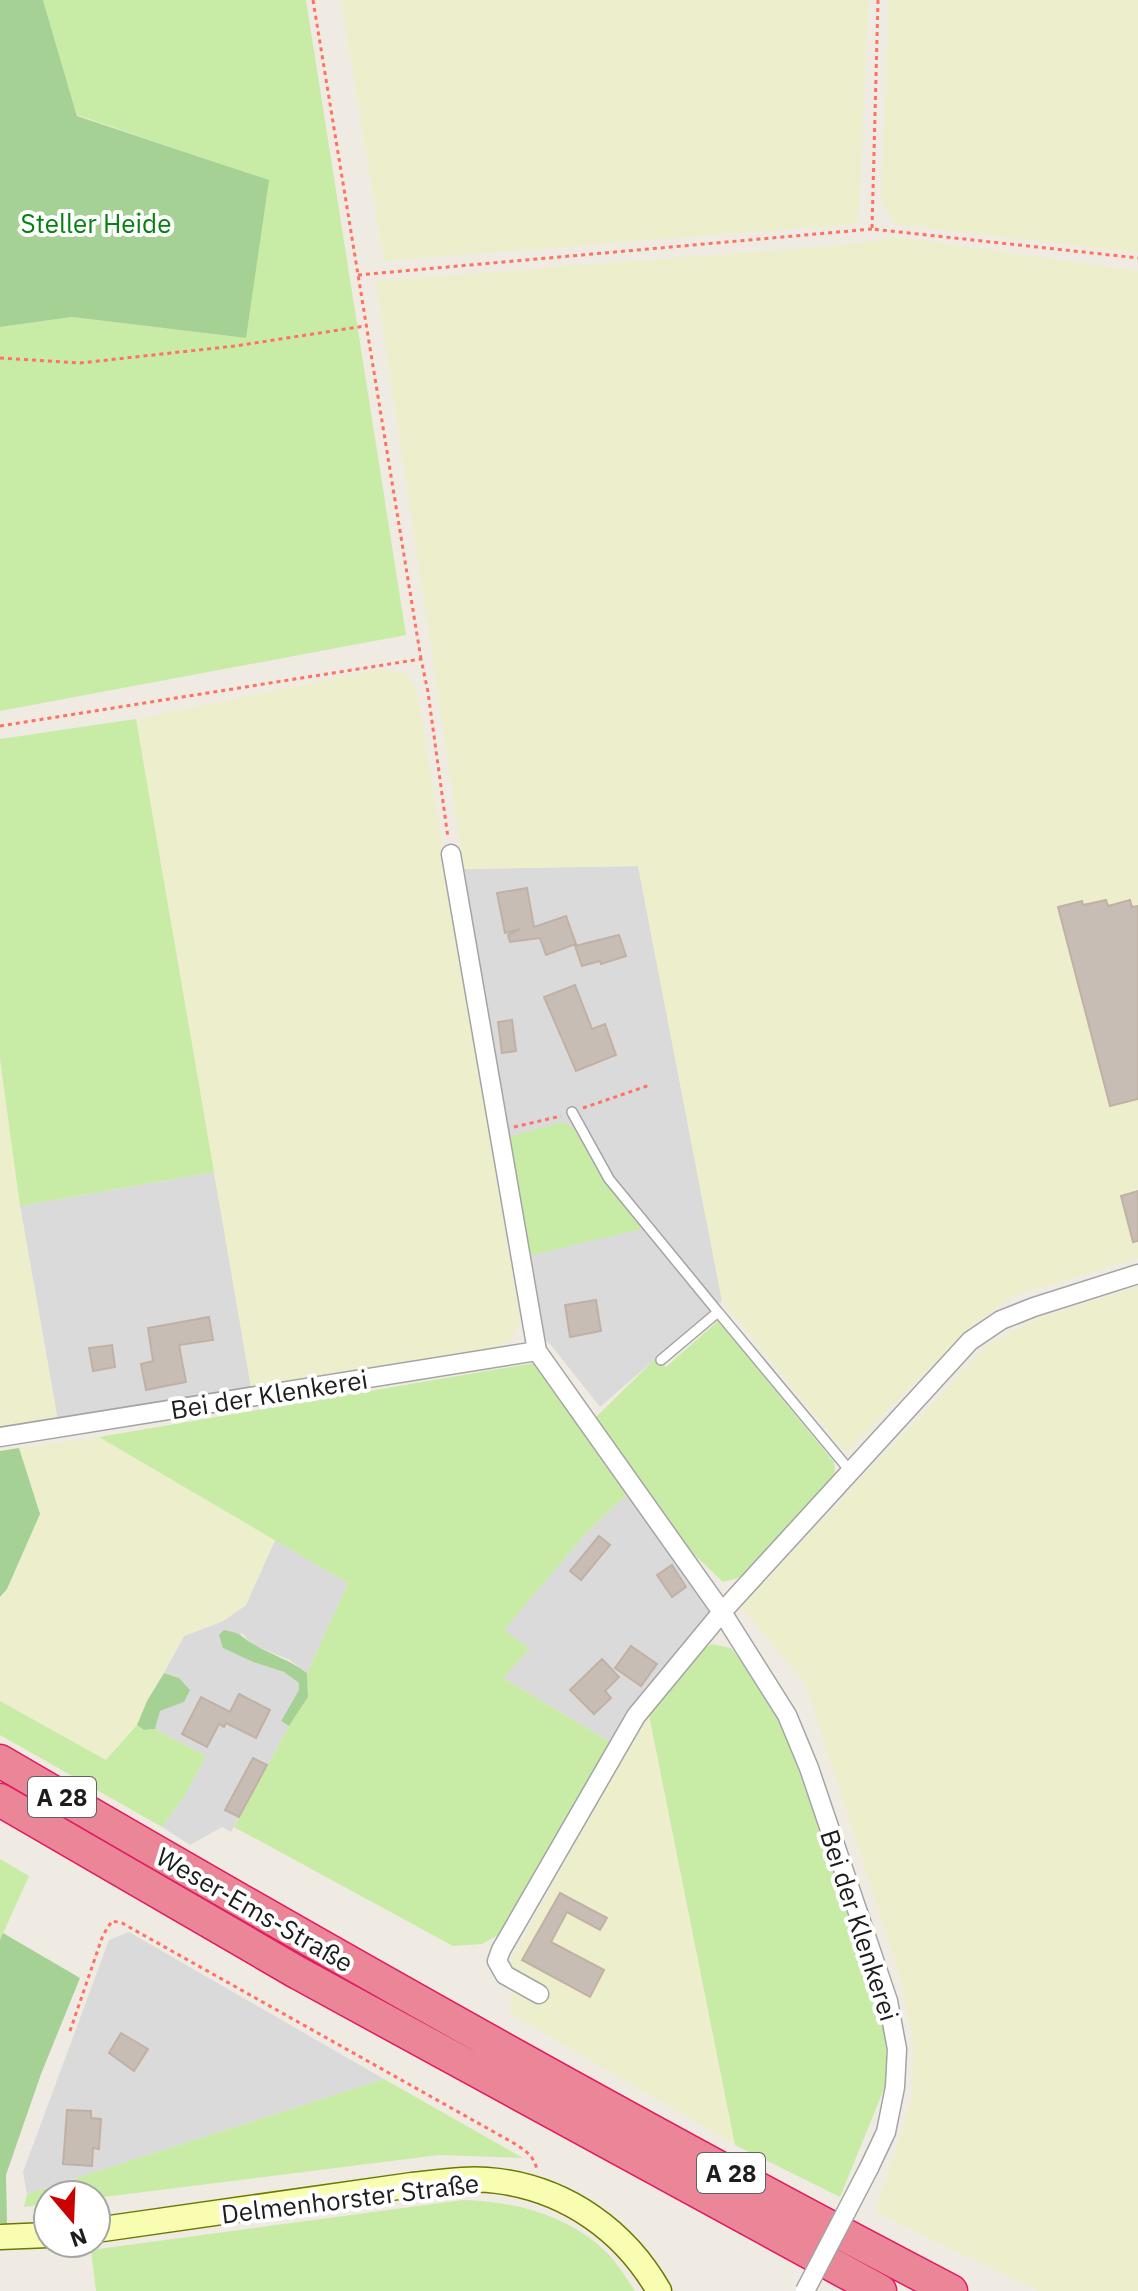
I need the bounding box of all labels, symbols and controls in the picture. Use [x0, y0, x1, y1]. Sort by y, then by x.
park label: Steller Heide [21, 206, 171, 240]
street label: Bei der Klenkerei [168, 1362, 370, 1426]
road number: A 28 [28, 1777, 96, 1817]
street label: Bei der Klenkerei [813, 1825, 907, 2025]
street label: Weser-Ems-Straße [150, 1839, 360, 1979]
road number: A 28 [697, 2153, 765, 2193]
street label: Delmenhorster Straße [219, 2165, 481, 2231]
north arrow [32, 2179, 112, 2259]
text: N [66, 2222, 91, 2255]

